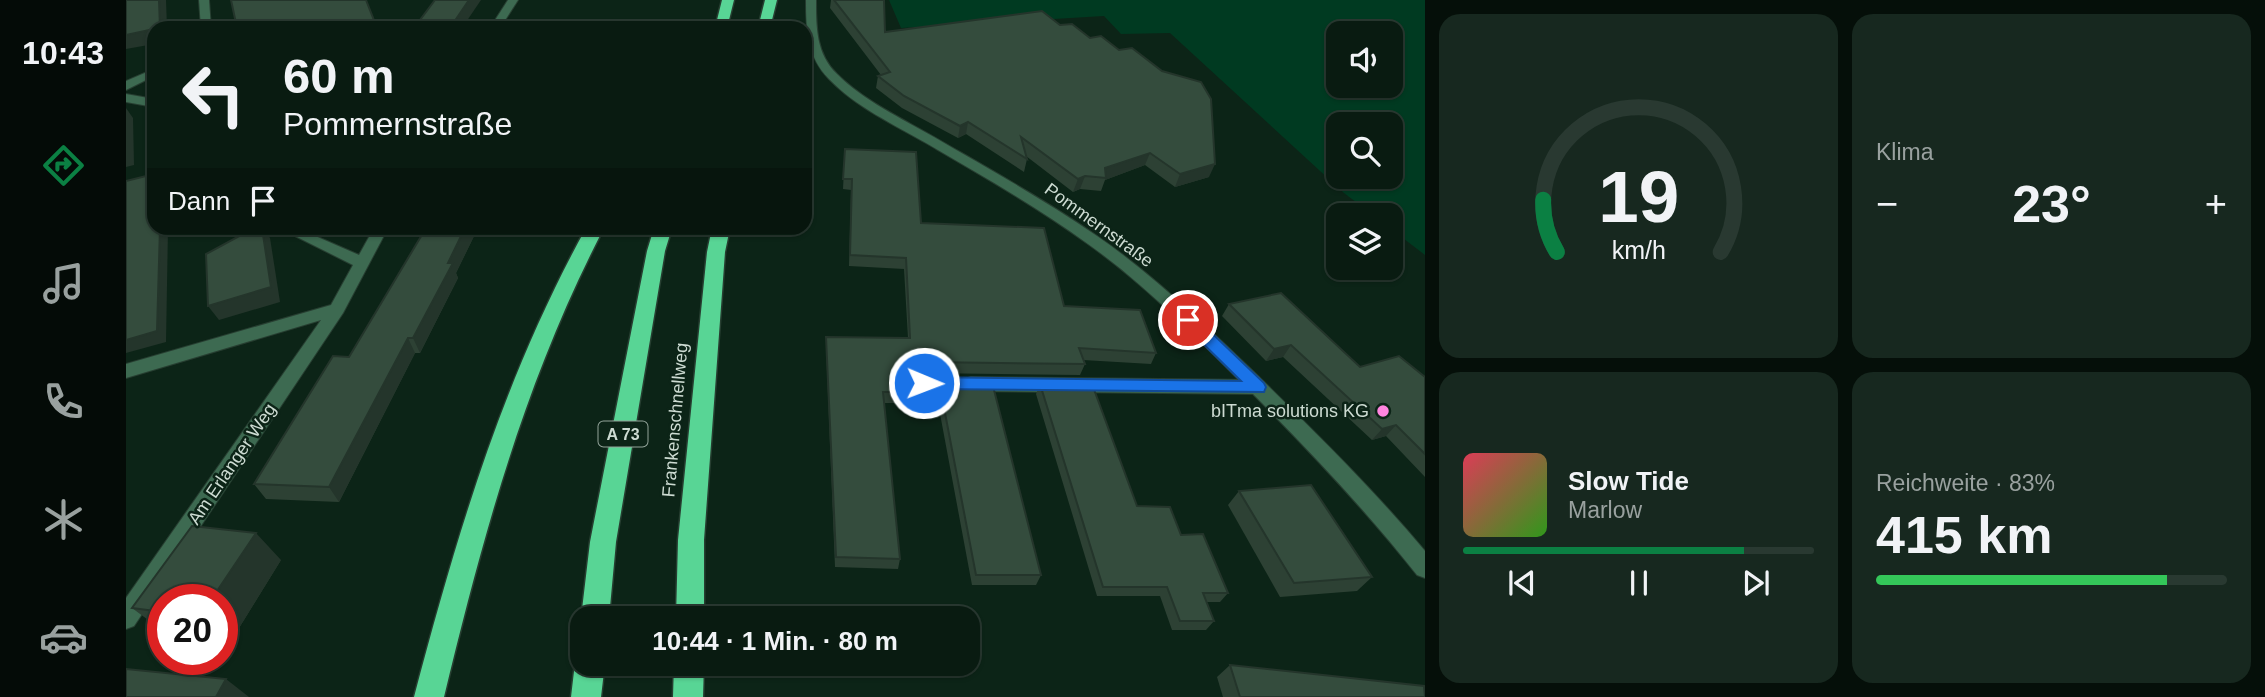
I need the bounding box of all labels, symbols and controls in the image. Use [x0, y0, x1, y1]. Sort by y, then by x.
map controls [1326, 21, 1403, 280]
button: sound [1326, 21, 1403, 98]
text: 10:43 [22, 35, 104, 71]
icon: left [168, 49, 259, 140]
text: 60 m [283, 49, 395, 103]
text: Pommernstraße [283, 106, 512, 142]
button: search [1326, 112, 1403, 189]
text: Klima [1876, 139, 1934, 165]
icon: directions [39, 141, 88, 190]
text: 19 [1598, 156, 1679, 237]
text: 23° [2012, 175, 2091, 233]
street label: Pommernstraße [1041, 179, 1157, 271]
icon: arrive [244, 182, 282, 220]
text: − [1876, 183, 1898, 225]
text: + [2205, 183, 2227, 225]
text: Dann [168, 186, 230, 216]
button: layers [1326, 203, 1403, 280]
text: km/h [1611, 236, 1666, 264]
icon: music [39, 259, 88, 308]
pin [1158, 290, 1218, 350]
icon: arrive [1169, 301, 1207, 339]
street label: Frankenschnellweg [658, 342, 692, 498]
position arrow [887, 346, 961, 420]
icon: phone [39, 377, 88, 426]
street label: Am Erlanger Weg [184, 400, 280, 528]
place label: bITma solutions KG [1211, 401, 1369, 421]
marker: bITma solutions KG [1375, 403, 1391, 419]
road number: A 73 [598, 422, 648, 446]
text: Slow Tide [1568, 466, 1689, 496]
text: Reichweite · 83% [1876, 470, 2055, 496]
icon: climate [39, 495, 88, 544]
text: Marlow [1568, 497, 1642, 523]
text: 415 km [1876, 506, 2052, 564]
icon: previous [1503, 564, 1541, 602]
icon: pause [1620, 564, 1658, 602]
icon: next [1737, 564, 1775, 602]
speed limit sign: 20 [147, 584, 238, 675]
icon: car [39, 613, 88, 662]
text: 10:44 · 1 Min. · 80 m [652, 626, 898, 656]

